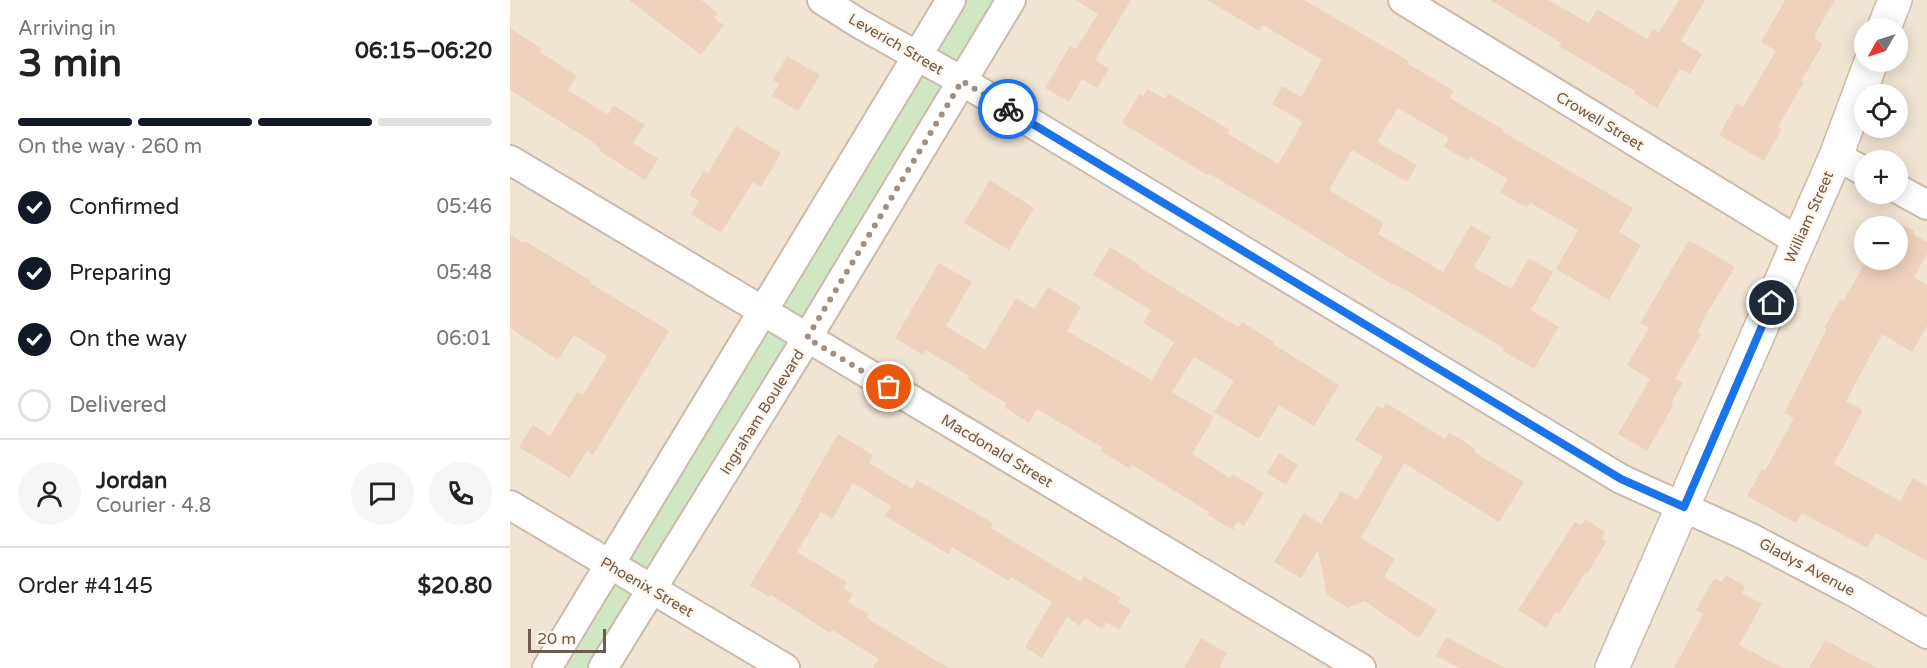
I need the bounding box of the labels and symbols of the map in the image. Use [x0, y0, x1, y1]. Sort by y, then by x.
street label: Leverich Street [845, 10, 947, 79]
north arrow [1854, 18, 1908, 72]
courier [978, 79, 1038, 139]
street label: Crowell Street [1553, 88, 1647, 154]
street label: William Street [1781, 168, 1837, 266]
pin [1746, 277, 1797, 328]
street label: Ingraham Boulevard [716, 346, 808, 478]
pin [863, 361, 914, 412]
street label: Macdonald Street [938, 411, 1056, 492]
street label: Gladys Avenue [1756, 534, 1858, 600]
street label: Phoenix Street [597, 553, 697, 621]
scale bar [528, 626, 606, 654]

